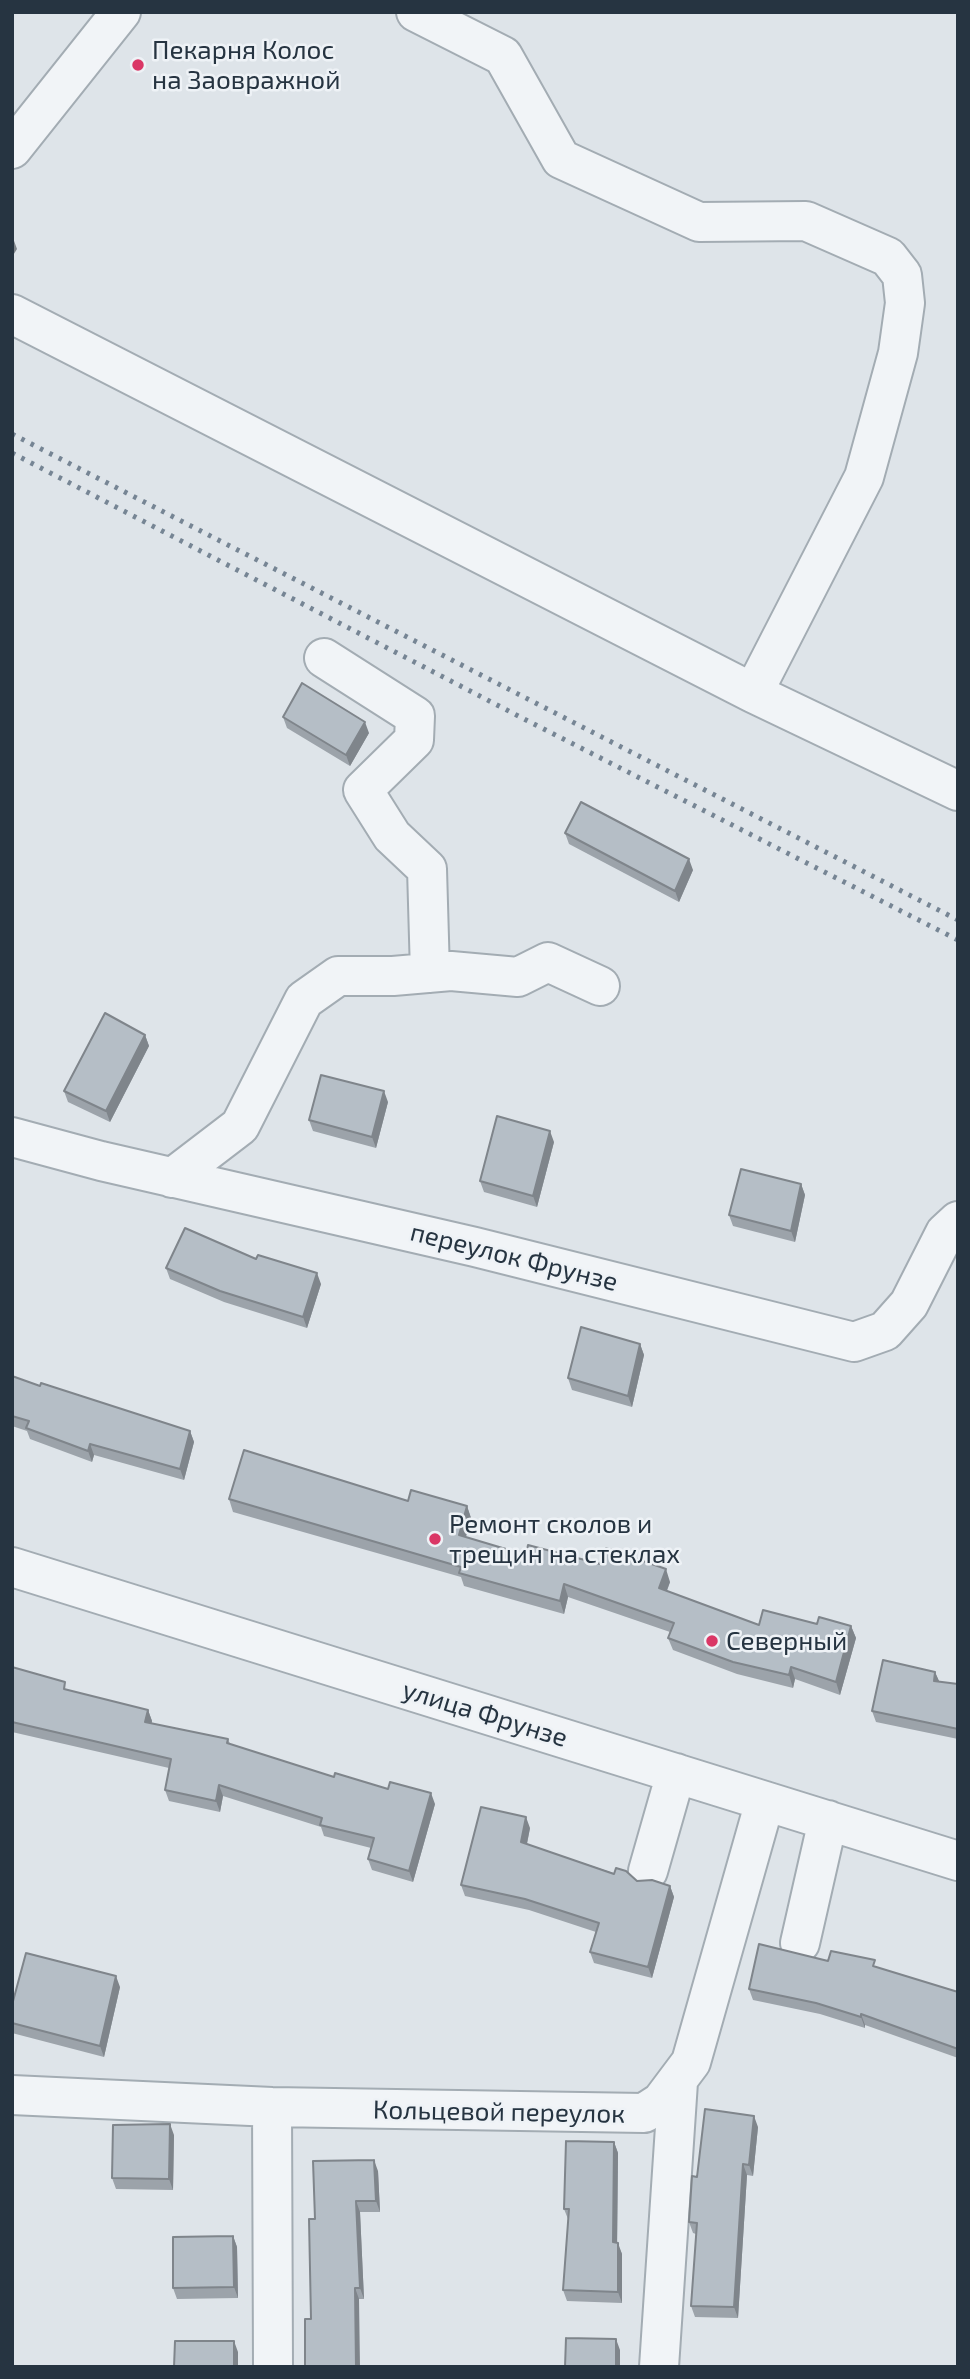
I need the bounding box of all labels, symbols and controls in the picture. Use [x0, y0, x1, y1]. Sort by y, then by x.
place label: Пекарня Колос на Заовражной [152, 34, 340, 96]
marker: Пекарня Колос на Заовражной [130, 57, 146, 73]
street label: переулок Фрунзе [407, 1216, 621, 1298]
place label: Ремонт сколов и трещин на стеклах [449, 1508, 680, 1570]
marker: Ремонт сколов и трещин на стеклах [427, 1531, 443, 1547]
place label: Северный [726, 1625, 847, 1657]
marker: Северный [704, 1633, 720, 1649]
street label: улица Фрунзе [399, 1674, 571, 1754]
street label: Кольцевой переулок [373, 2094, 625, 2130]

